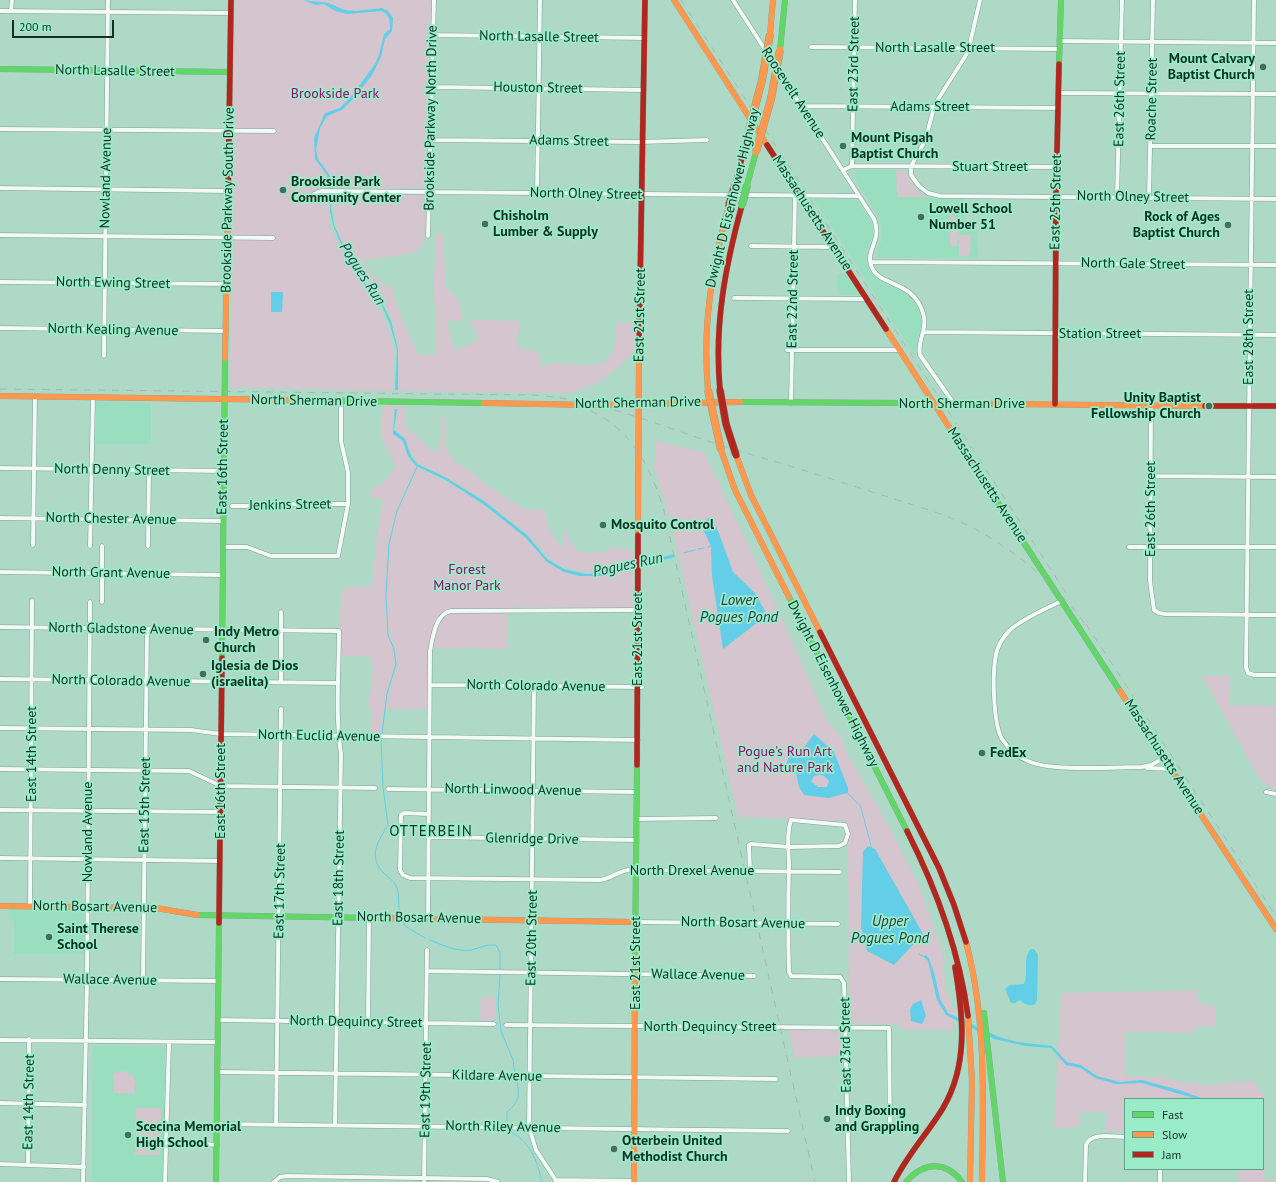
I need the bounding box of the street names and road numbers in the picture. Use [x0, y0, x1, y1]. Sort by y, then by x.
street label: East 23rd Street [845, 16, 863, 112]
street label: Brookside Parkway North Drive [421, 25, 441, 211]
street label: North Lasalle Street [479, 28, 599, 46]
street label: North Lasalle Street [875, 40, 995, 56]
street label: Roosevelt Avenue [757, 44, 829, 142]
street label: East 26th Street [1111, 51, 1129, 147]
street label: Roache Street [1143, 58, 1161, 140]
street label: North Lasalle Street [55, 62, 175, 80]
street label: Houston Street [493, 79, 583, 97]
street label: Adams Street [890, 99, 970, 115]
street label: Dwight D Eisenhower Highway [703, 106, 763, 290]
street label: Brookside Parkway South Drive [218, 107, 238, 293]
street label: Nowland Avenue [97, 127, 115, 229]
street label: Adams Street [529, 132, 609, 150]
street label: Massachusetts Avenue [768, 152, 856, 274]
street label: East 25th Street [1047, 154, 1065, 250]
street label: Stuart Street [952, 159, 1028, 175]
street label: North Olney Street [530, 185, 642, 203]
street label: North Olney Street [1077, 188, 1189, 206]
street label: East 22nd Street [784, 249, 802, 349]
street label: North Gale Street [1081, 255, 1185, 273]
street label: East 21st Street [631, 268, 649, 362]
street label: North Ewing Street [56, 274, 170, 292]
street label: East 28th Street [1241, 289, 1257, 385]
street label: North Kealing Avenue [48, 320, 178, 340]
street label: Station Street [1059, 326, 1141, 342]
street label: North Sherman Drive [251, 391, 377, 411]
street label: North Sherman Drive [575, 393, 701, 413]
street label: North Sherman Drive [899, 396, 1025, 412]
street label: East 16th Street [214, 419, 232, 515]
street label: Massachusetts Avenue [943, 424, 1031, 546]
street label: North Denny Street [54, 461, 170, 479]
street label: East 26th Street [1143, 461, 1159, 557]
street label: Jenkins Street [249, 496, 331, 514]
street label: North Chester Avenue [45, 509, 177, 529]
street label: North Grant Avenue [52, 564, 170, 582]
street label: East 21st Street [630, 592, 646, 686]
street label: Dwight D Eisenhower Highway [784, 598, 882, 770]
street label: North Gladstone Avenue [48, 619, 194, 639]
street label: North Colorado Avenue [51, 671, 191, 691]
street label: North Colorado Avenue [466, 676, 606, 696]
street label: Massachusetts Avenue [1120, 696, 1208, 818]
street label: East 14th Street [24, 706, 40, 802]
street label: North Euclid Avenue [258, 727, 380, 745]
street label: East 16th Street [213, 743, 229, 839]
street label: East 15th Street [136, 757, 154, 853]
street label: North Linwood Avenue [444, 780, 582, 800]
street label: Nowland Avenue [80, 782, 96, 882]
street label: East 18th Street [330, 830, 348, 926]
street label: Glenridge Drive [485, 830, 579, 848]
street label: East 17th Street [271, 843, 289, 939]
street label: North Drexel Avenue [630, 863, 754, 879]
street label: East 20th Street [523, 890, 541, 986]
street label: North Bosart Avenue [33, 898, 157, 916]
street label: North Bosart Avenue [357, 909, 481, 927]
street label: North Bosart Avenue [681, 914, 805, 932]
street label: East 21st Street [628, 916, 644, 1010]
street label: Wallace Avenue [651, 966, 745, 984]
street label: Wallace Avenue [63, 971, 157, 989]
street label: East 23rd Street [837, 997, 855, 1093]
street label: North Dequincy Street [289, 1012, 423, 1032]
street label: North Dequincy Street [644, 1019, 776, 1035]
street label: East 19th Street [417, 1042, 435, 1138]
street label: East 14th Street [20, 1054, 38, 1150]
street label: Kildare Avenue [452, 1067, 542, 1085]
street label: North Riley Avenue [445, 1118, 561, 1136]

